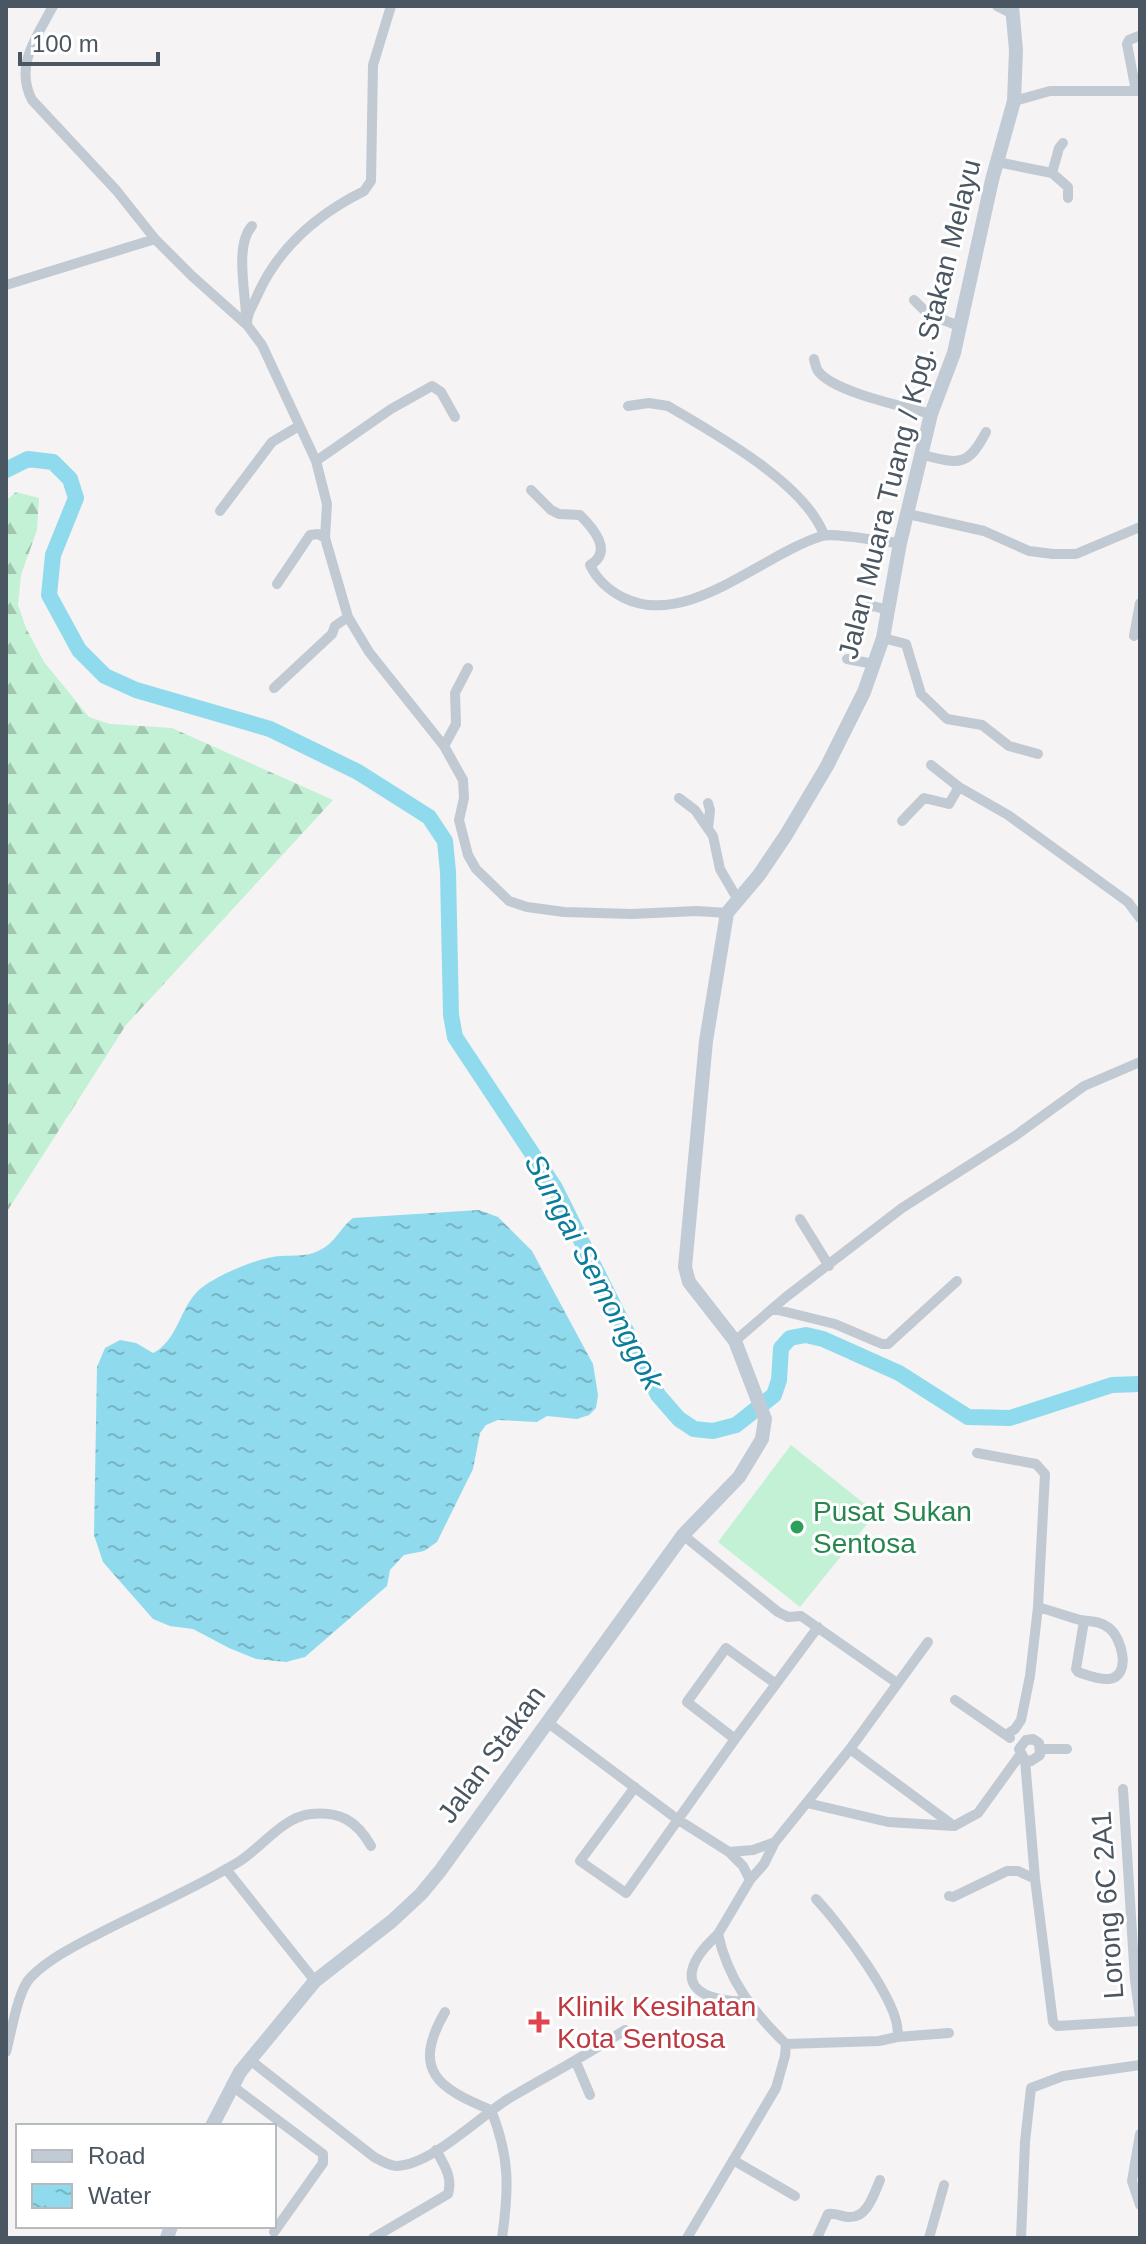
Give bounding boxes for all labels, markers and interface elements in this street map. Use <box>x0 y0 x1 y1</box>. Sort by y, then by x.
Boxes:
scale bar <box>20 16 158 66</box>
text: 100 m <box>32 30 99 57</box>
street label: Jalan Muara Tuang / Kpg. Stakan Melayu <box>832 156 987 662</box>
water label: Sungai Semonggok <box>518 1148 671 1397</box>
place label: Pusat Sukan Sentosa <box>813 1496 972 1559</box>
marker: Pusat Sukan Sentosa <box>788 1518 806 1536</box>
street label: Jalan Stakan <box>431 1680 552 1829</box>
street label: Lorong 6C 2A1 <box>1085 1810 1130 2000</box>
place label: Klinik Kesihatan Kota Sentosa <box>557 1991 756 2054</box>
marker: Klinik Kesihatan Kota Sentosa <box>528 2011 550 2033</box>
legend <box>16 2124 276 2228</box>
text: Road <box>88 2142 145 2169</box>
text: Water <box>88 2182 151 2209</box>

